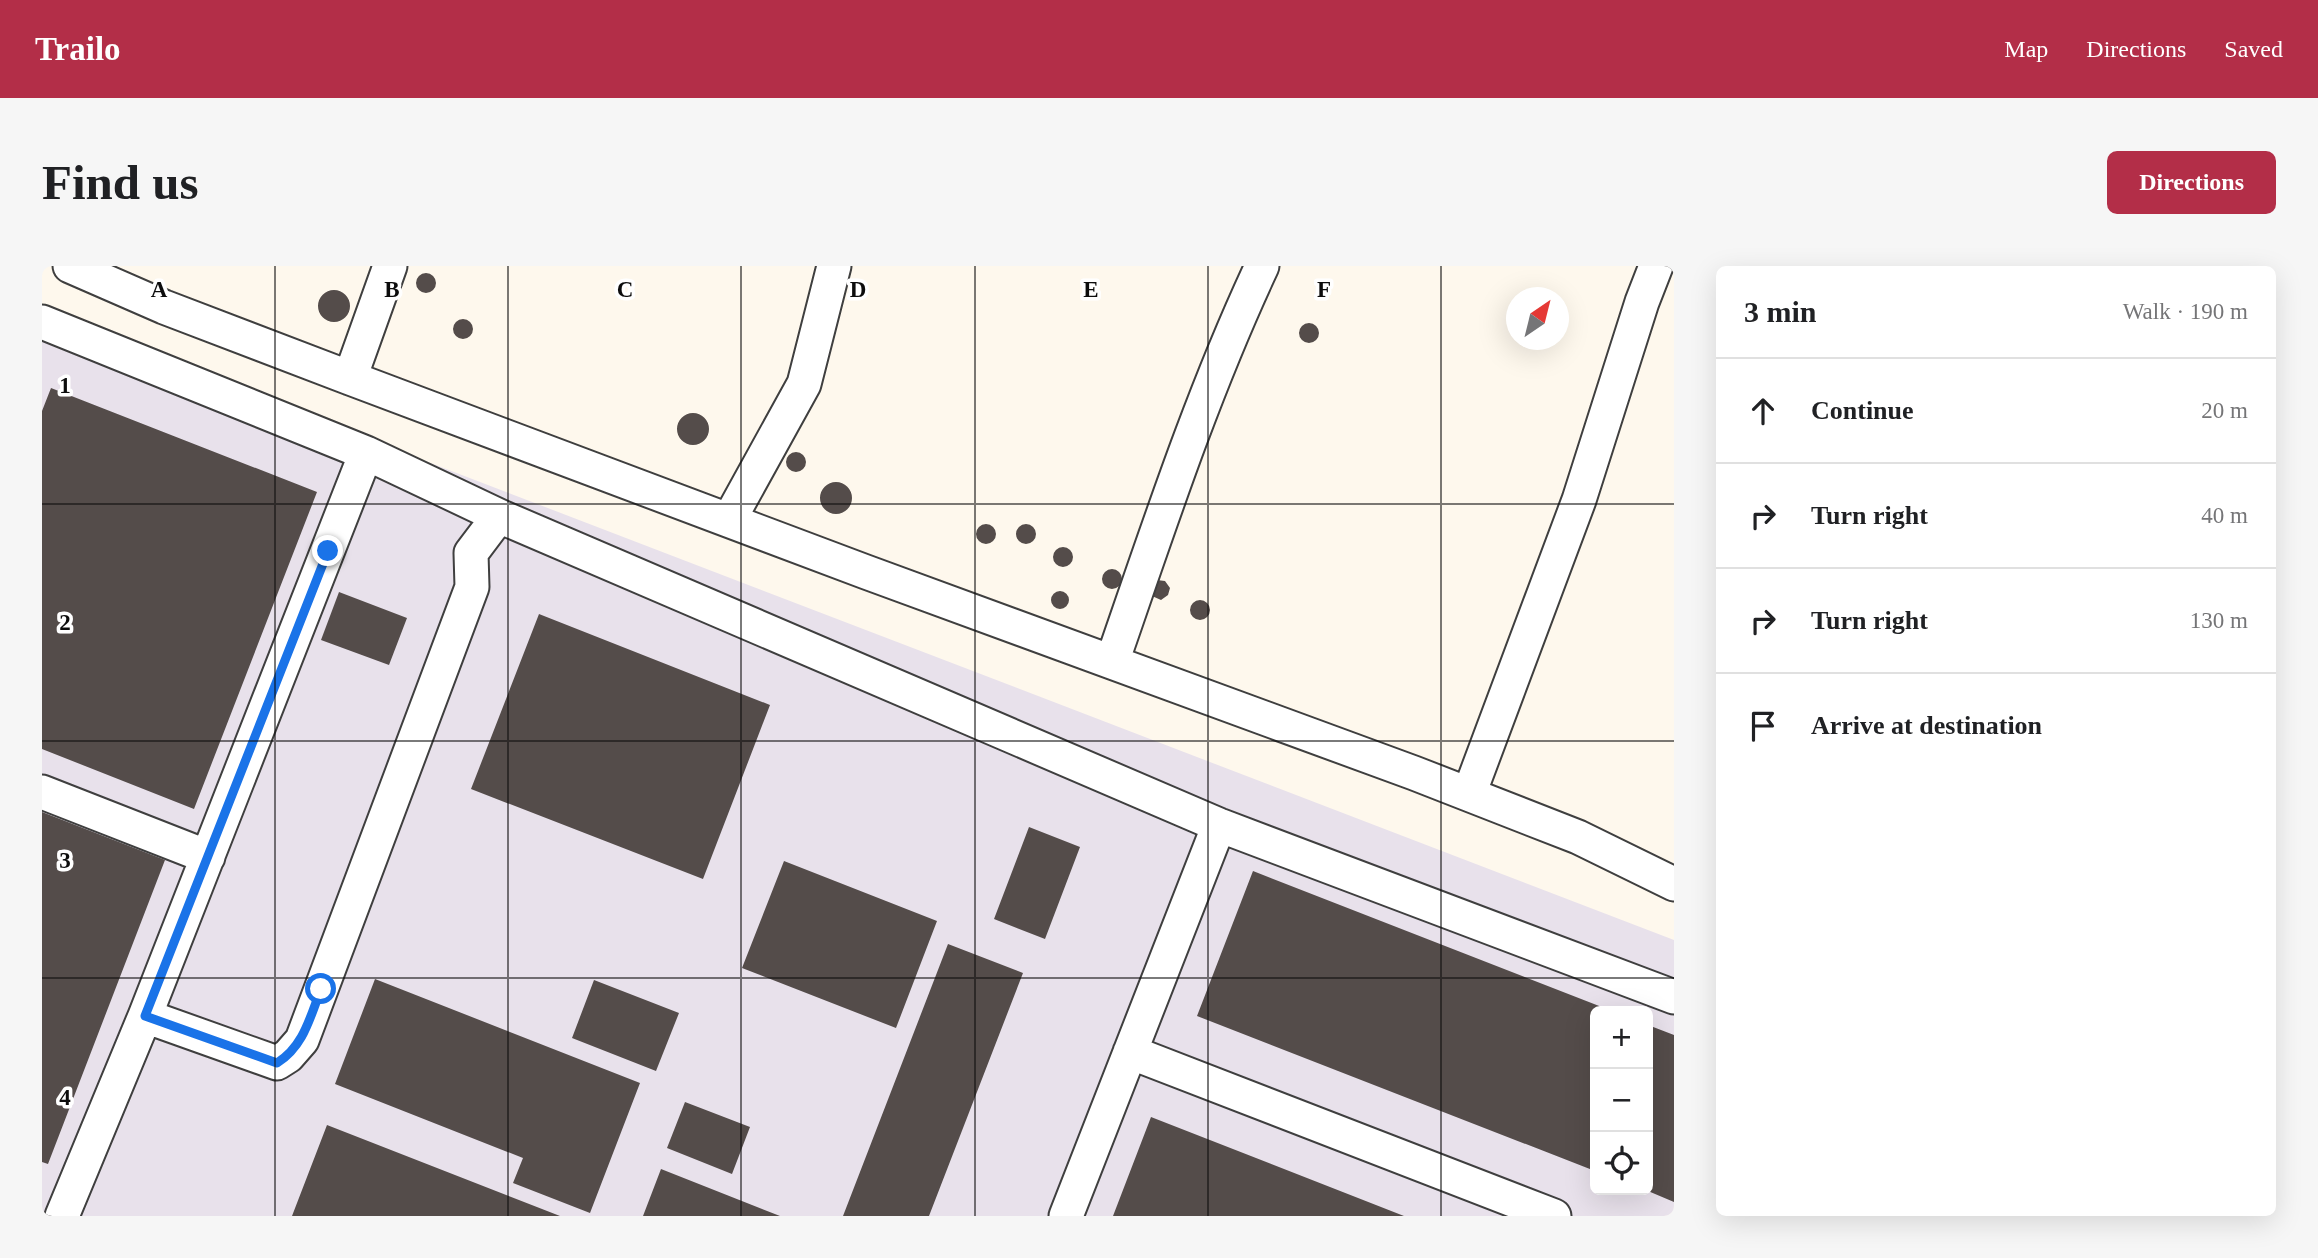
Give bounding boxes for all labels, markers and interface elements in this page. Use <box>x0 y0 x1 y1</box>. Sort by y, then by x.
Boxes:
text: Trailo <box>35 31 121 67</box>
text: Map <box>2004 36 2048 62</box>
text: Directions <box>2086 36 2186 62</box>
text: Saved <box>2224 36 2283 62</box>
button: Directions <box>2107 151 2276 214</box>
text: Find us <box>42 155 199 210</box>
text: A <box>151 277 168 302</box>
text: B <box>384 277 400 302</box>
text: C <box>617 277 633 302</box>
text: D <box>850 277 866 302</box>
text: E <box>1083 277 1099 302</box>
text: F <box>1317 277 1331 302</box>
north arrow <box>1506 287 1569 350</box>
text: 3 min <box>1744 295 1817 328</box>
text: Walk · 190 m <box>2123 299 2248 324</box>
text: 1 <box>59 373 71 398</box>
icon: ahead <box>1744 392 1782 430</box>
text: Continue <box>1811 396 1914 425</box>
text: 20 m <box>2201 398 2248 423</box>
icon: right <box>1744 497 1782 535</box>
text: Turn right <box>1811 501 1928 530</box>
text: 40 m <box>2201 503 2248 528</box>
route end <box>312 535 343 566</box>
icon: right <box>1744 602 1782 640</box>
text: Turn right <box>1811 606 1928 635</box>
text: 130 m <box>2190 608 2248 633</box>
text: 2 <box>59 610 71 635</box>
icon: arrive <box>1744 707 1782 745</box>
text: Arrive at destination <box>1811 711 2042 740</box>
text: 3 <box>59 848 71 873</box>
route start <box>305 973 336 1004</box>
map controls <box>1590 1006 1653 1195</box>
button: + <box>1590 1006 1653 1069</box>
button: − <box>1590 1069 1653 1132</box>
text: 4 <box>59 1085 71 1110</box>
button: locate <box>1590 1132 1653 1195</box>

